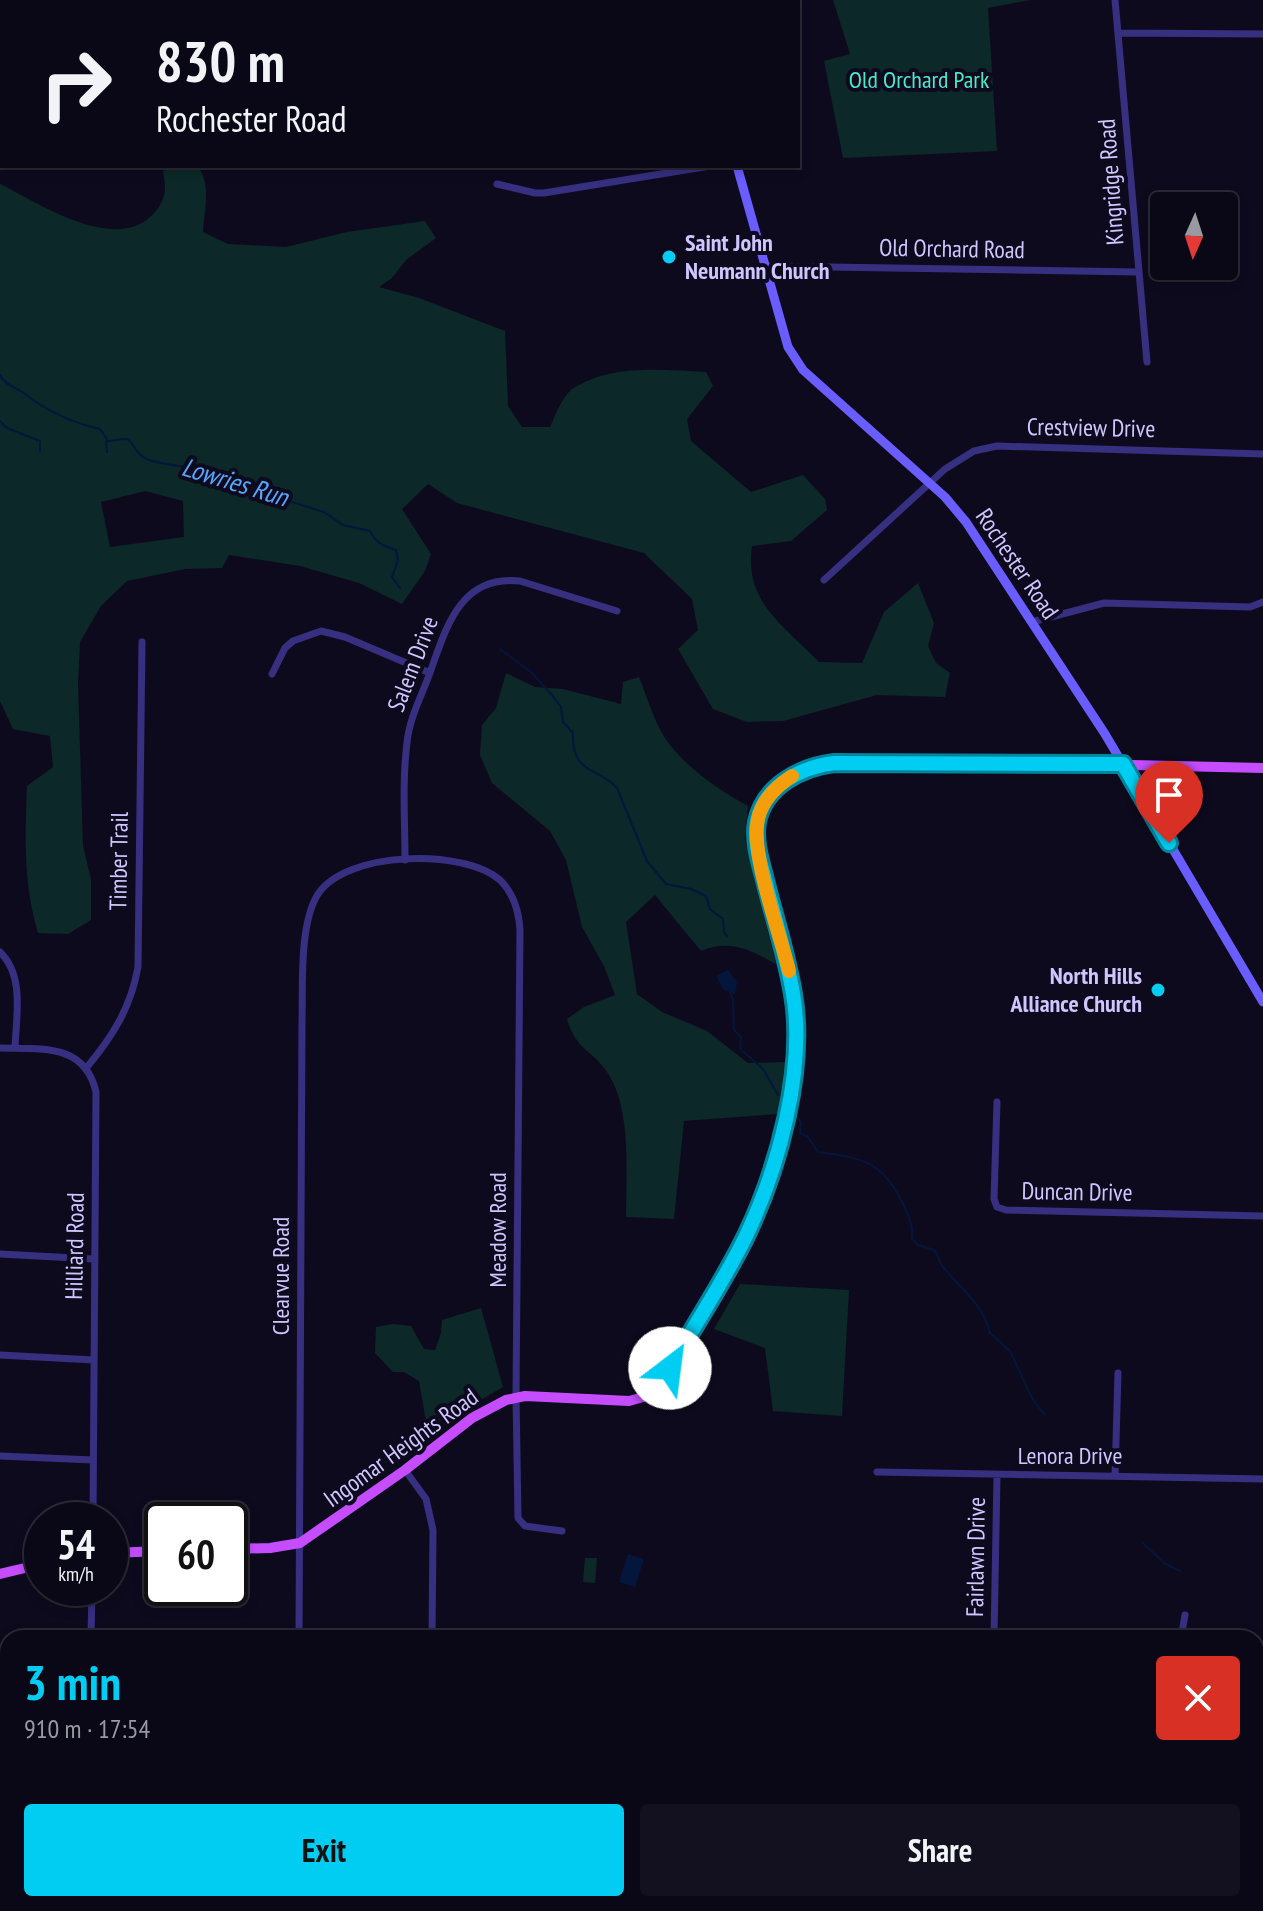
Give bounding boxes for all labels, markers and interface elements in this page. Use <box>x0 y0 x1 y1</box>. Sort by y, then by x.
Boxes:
text: 830 m <box>156 25 285 97</box>
icon: right <box>24 32 128 136</box>
park label: Old Orchard Park <box>849 64 990 95</box>
text: Rochester Road <box>156 95 347 142</box>
street label: Kingridge Road <box>1091 118 1130 246</box>
north arrow <box>1150 192 1238 280</box>
map controls <box>1150 192 1238 280</box>
place label: Saint John Neumann Church <box>685 227 830 286</box>
street label: Old Orchard Road <box>879 232 1025 265</box>
marker: Saint John Neumann Church <box>660 248 678 266</box>
street label: Crestview Drive <box>1027 411 1155 444</box>
water label: Lowries Run <box>178 450 294 514</box>
street label: Rochester Road <box>969 502 1066 625</box>
street label: Salem Drive <box>380 612 445 716</box>
pin <box>1135 761 1203 843</box>
icon: arrive <box>1147 773 1191 817</box>
street label: Timber Trail <box>102 811 135 911</box>
place label: North Hills Alliance Church <box>1010 960 1142 1019</box>
marker: North Hills Alliance Church <box>1149 981 1167 999</box>
street label: Meadow Road <box>482 1172 513 1288</box>
street label: Duncan Drive <box>1021 1175 1133 1208</box>
street label: Hilliard Road <box>58 1192 91 1300</box>
street label: Clearvue Road <box>265 1217 296 1335</box>
position arrow <box>628 1326 712 1410</box>
street label: Ingomar Heights Road <box>317 1381 484 1514</box>
street label: Lenora Drive <box>1018 1440 1122 1471</box>
street label: Fairlawn Drive <box>959 1497 992 1617</box>
speed limit sign: 60 <box>144 1502 248 1606</box>
text: 54 <box>57 1518 95 1570</box>
text: km/h <box>58 1561 94 1587</box>
text: 3 min <box>24 1651 121 1713</box>
button: close <box>1156 1656 1240 1740</box>
text: 910 m · 17:54 <box>24 1712 150 1745</box>
button: Exit <box>24 1804 624 1896</box>
button: Share <box>640 1804 1240 1896</box>

